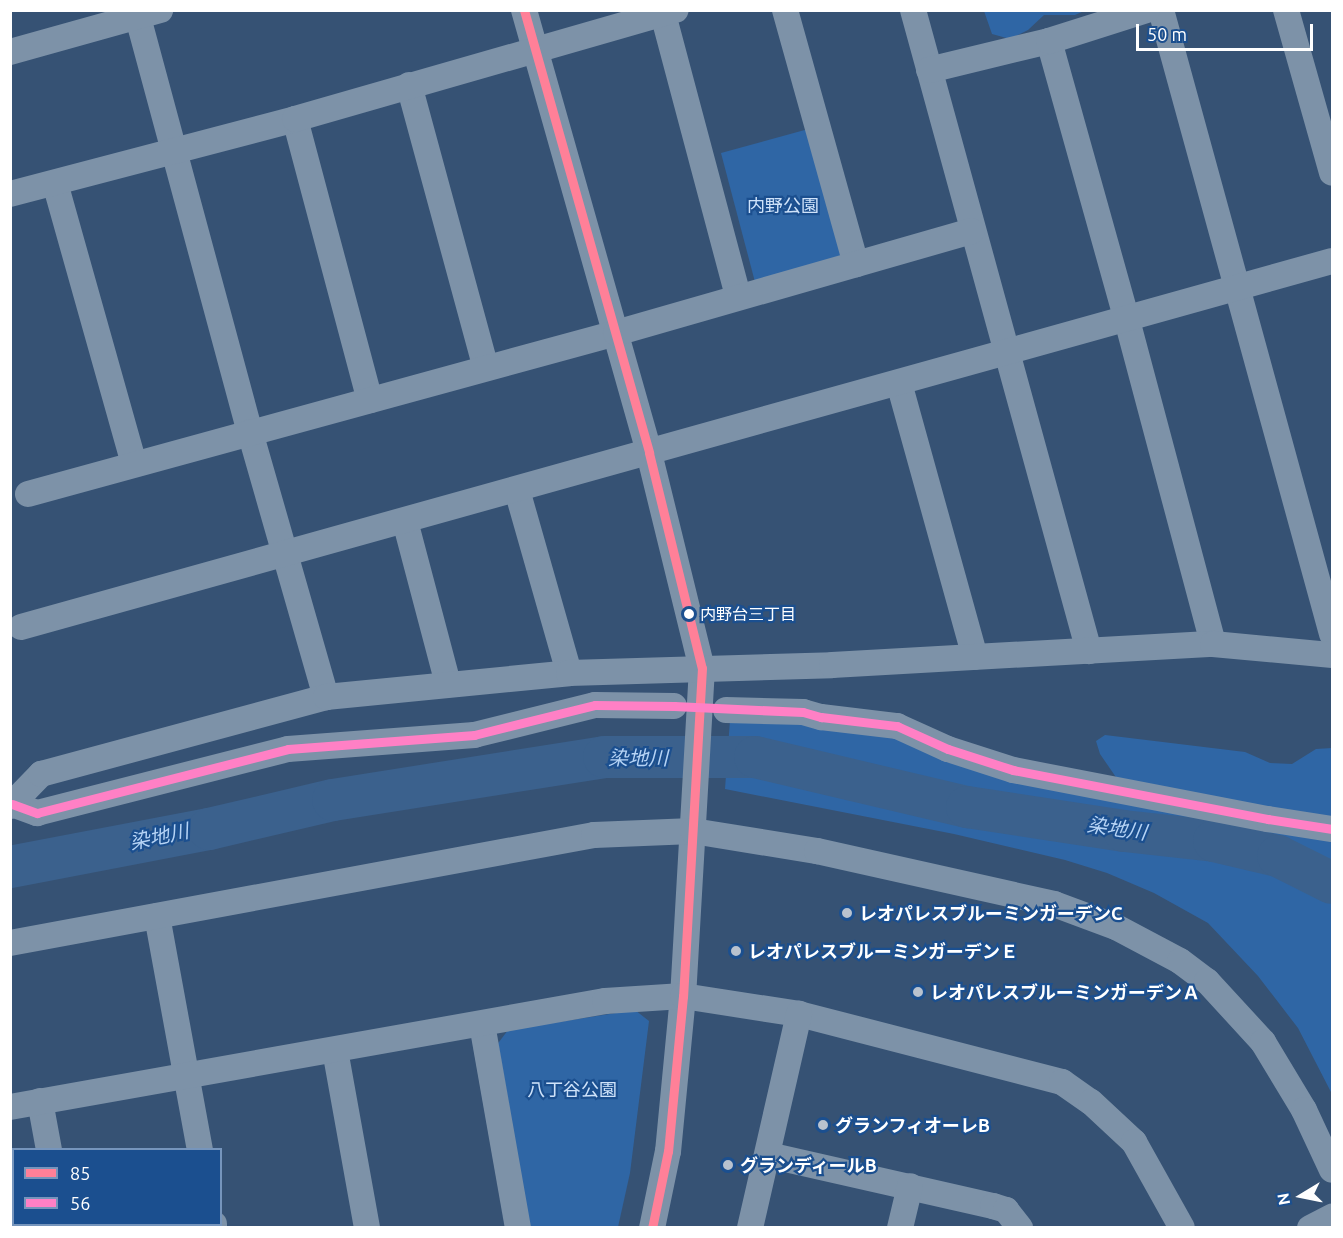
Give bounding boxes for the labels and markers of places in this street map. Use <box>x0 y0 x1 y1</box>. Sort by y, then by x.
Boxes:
place label: 内野台三丁目 <box>700 604 796 624</box>
marker: 内野台三丁目 <box>683 608 695 620</box>
place label: レオパレスブルーミンガーデンC <box>859 902 1123 924</box>
marker: レオパレスブルーミンガーデンC <box>840 906 854 920</box>
place label: レオパレスブルーミンガーデンＥ <box>748 940 1018 962</box>
marker: レオパレスブルーミンガーデンＥ <box>729 944 743 958</box>
place label: レオパレスブルーミンガーデンＡ <box>930 981 1200 1003</box>
marker: レオパレスブルーミンガーデンＡ <box>911 985 925 999</box>
place label: グランフィオーレB <box>835 1114 991 1136</box>
marker: グランフィオーレB <box>816 1118 830 1132</box>
place label: グランディールB <box>740 1154 878 1176</box>
marker: グランディールB <box>721 1158 735 1172</box>

